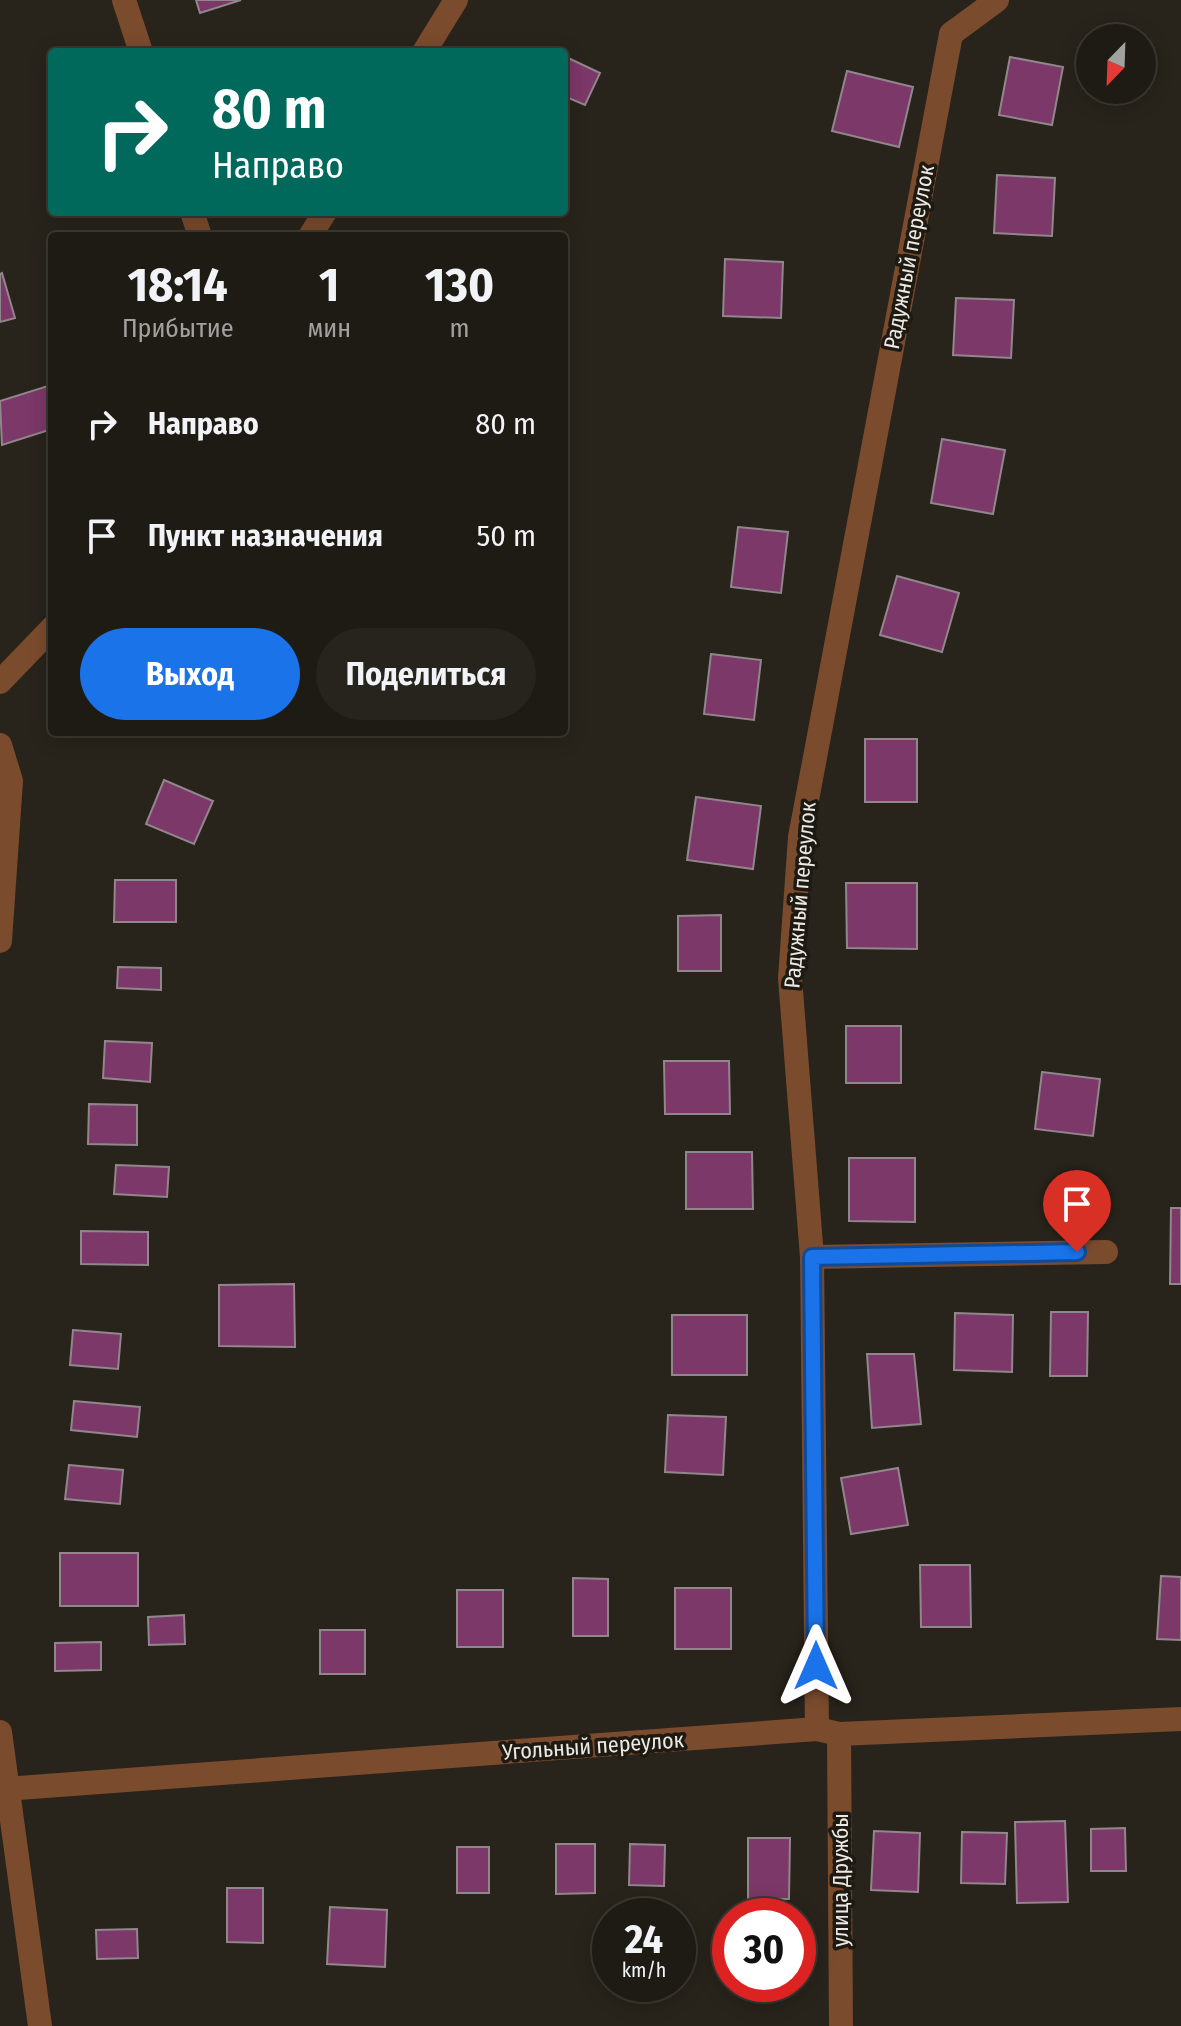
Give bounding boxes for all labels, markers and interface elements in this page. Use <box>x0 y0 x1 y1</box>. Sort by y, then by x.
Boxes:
north arrow <box>1076 24 1156 104</box>
map controls <box>1076 24 1156 104</box>
text: 80 m <box>212 76 327 143</box>
icon: right <box>80 80 184 184</box>
text: Направо <box>212 144 344 188</box>
street label: Радужный переулок <box>878 162 940 351</box>
text: 18:14 <box>128 256 228 314</box>
text: 1 <box>319 256 339 314</box>
text: 130 <box>425 256 494 314</box>
text: Прибытие <box>122 313 234 344</box>
text: мин <box>307 313 351 344</box>
text: m <box>450 313 470 344</box>
icon: right <box>80 402 124 446</box>
text: Направо <box>148 406 259 442</box>
text: 80 m <box>475 406 536 442</box>
icon: arrive <box>80 514 124 558</box>
text: Пункт назначения <box>148 518 383 554</box>
text: 50 m <box>476 518 536 554</box>
button: Выход <box>80 628 300 720</box>
button: Поделиться <box>316 628 536 720</box>
street label: Радужный переулок <box>778 800 822 989</box>
pin <box>1043 1170 1111 1252</box>
icon: arrive <box>1055 1182 1099 1226</box>
position arrow <box>774 1624 858 1708</box>
street label: Угольный переулок <box>500 1726 685 1766</box>
street label: улица Дружбы <box>827 1813 854 1947</box>
speed limit sign: 30 <box>712 1898 816 2002</box>
text: 24 <box>625 1916 663 1964</box>
text: km/h <box>622 1958 666 1982</box>

